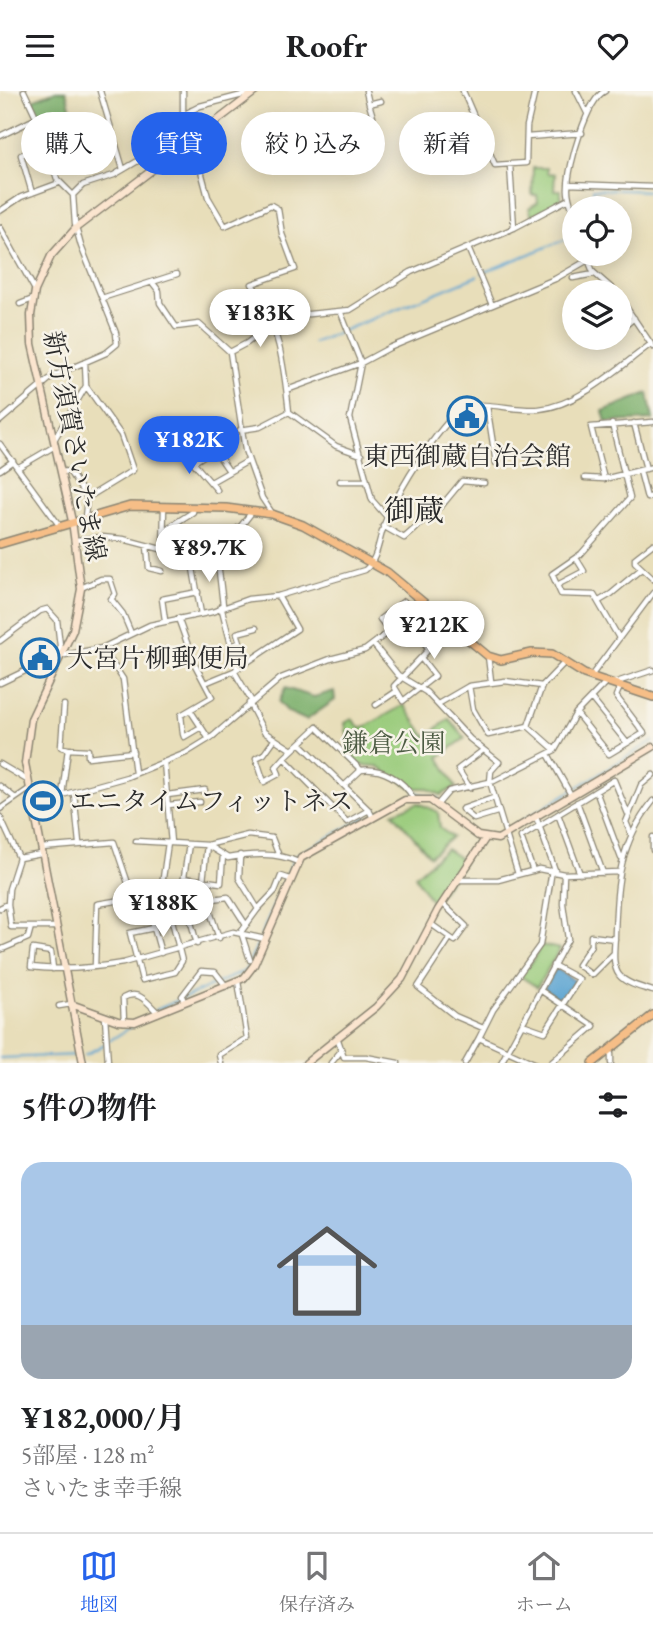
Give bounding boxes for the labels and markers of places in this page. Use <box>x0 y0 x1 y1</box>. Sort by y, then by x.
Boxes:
pin: ¥183K <box>211 289 309 349</box>
public building icon: 東西御蔵自治会館 <box>446 395 488 437</box>
pin: ¥182K <box>140 417 238 476</box>
place label: 東西御蔵自治会館 <box>363 439 571 473</box>
pin: ¥89.7K <box>152 525 266 584</box>
pin: ¥212K <box>385 601 483 661</box>
public building icon: 大宮片柳郵便局 <box>19 637 61 679</box>
place label: 大宮片柳郵便局 <box>67 641 249 675</box>
sports icon: エニタイムフィットネス <box>22 780 64 822</box>
place label: エニタイムフィットネス <box>70 784 353 818</box>
pin: ¥188K <box>114 879 212 939</box>

